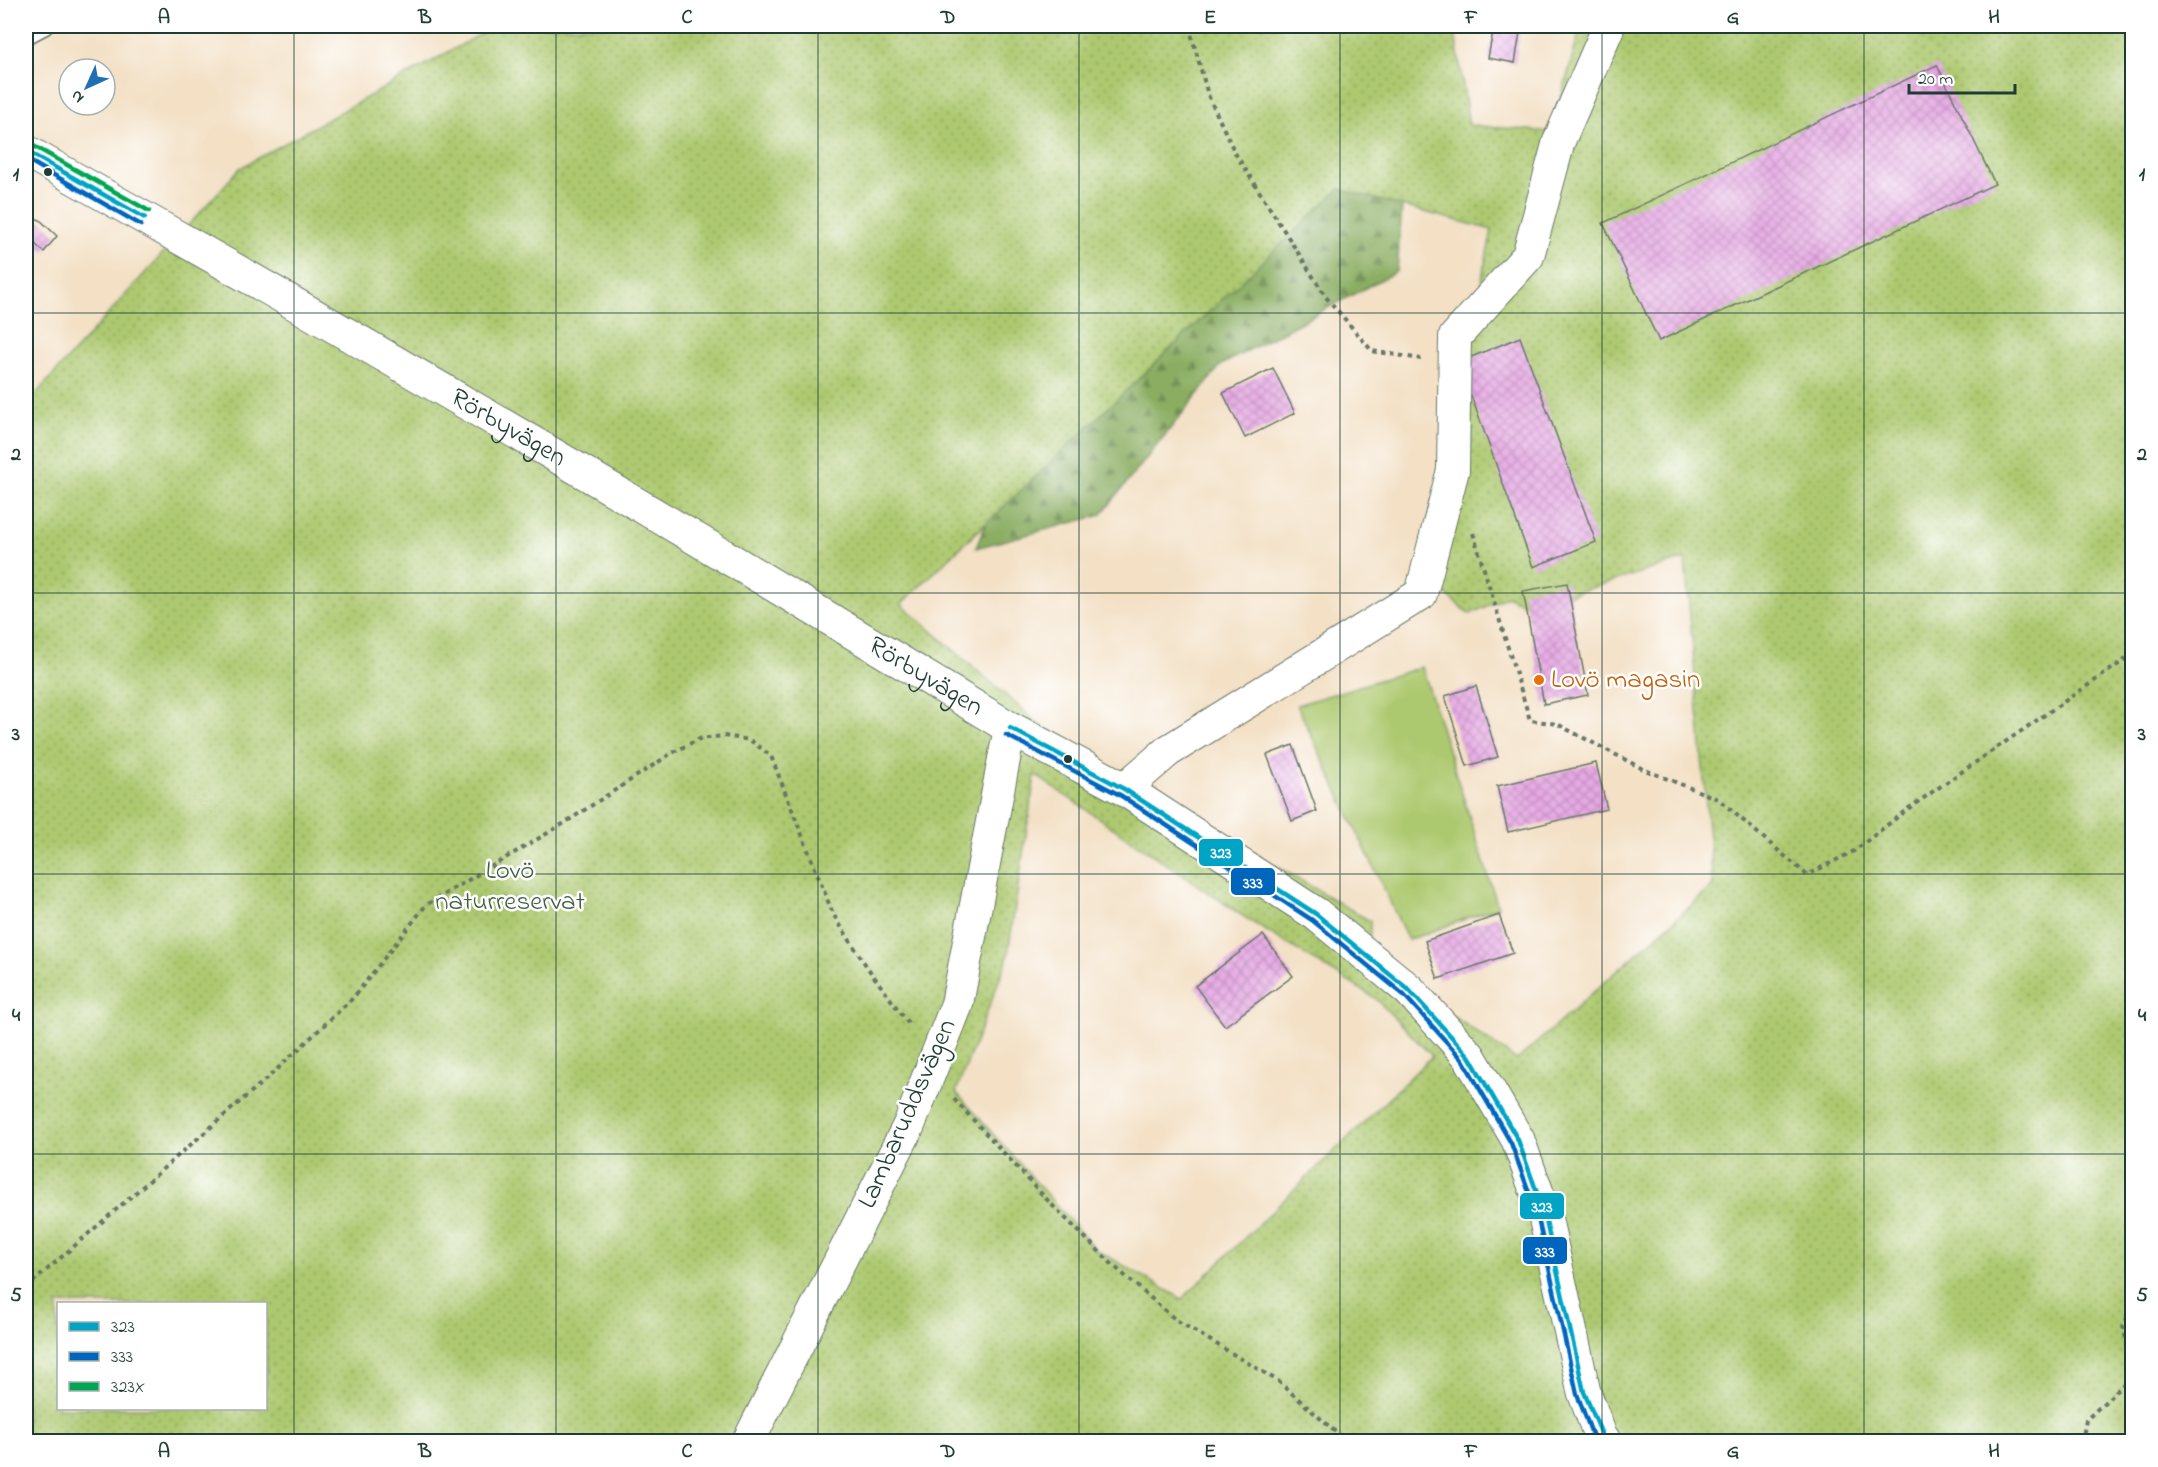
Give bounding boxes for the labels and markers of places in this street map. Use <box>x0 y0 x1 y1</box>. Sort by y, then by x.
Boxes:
unlabelled marker <box>42 166 54 178</box>
place label: Lovö magasin <box>1551 661 1700 700</box>
marker: Lovö magasin <box>1532 673 1546 687</box>
unlabelled marker <box>1062 753 1074 765</box>

